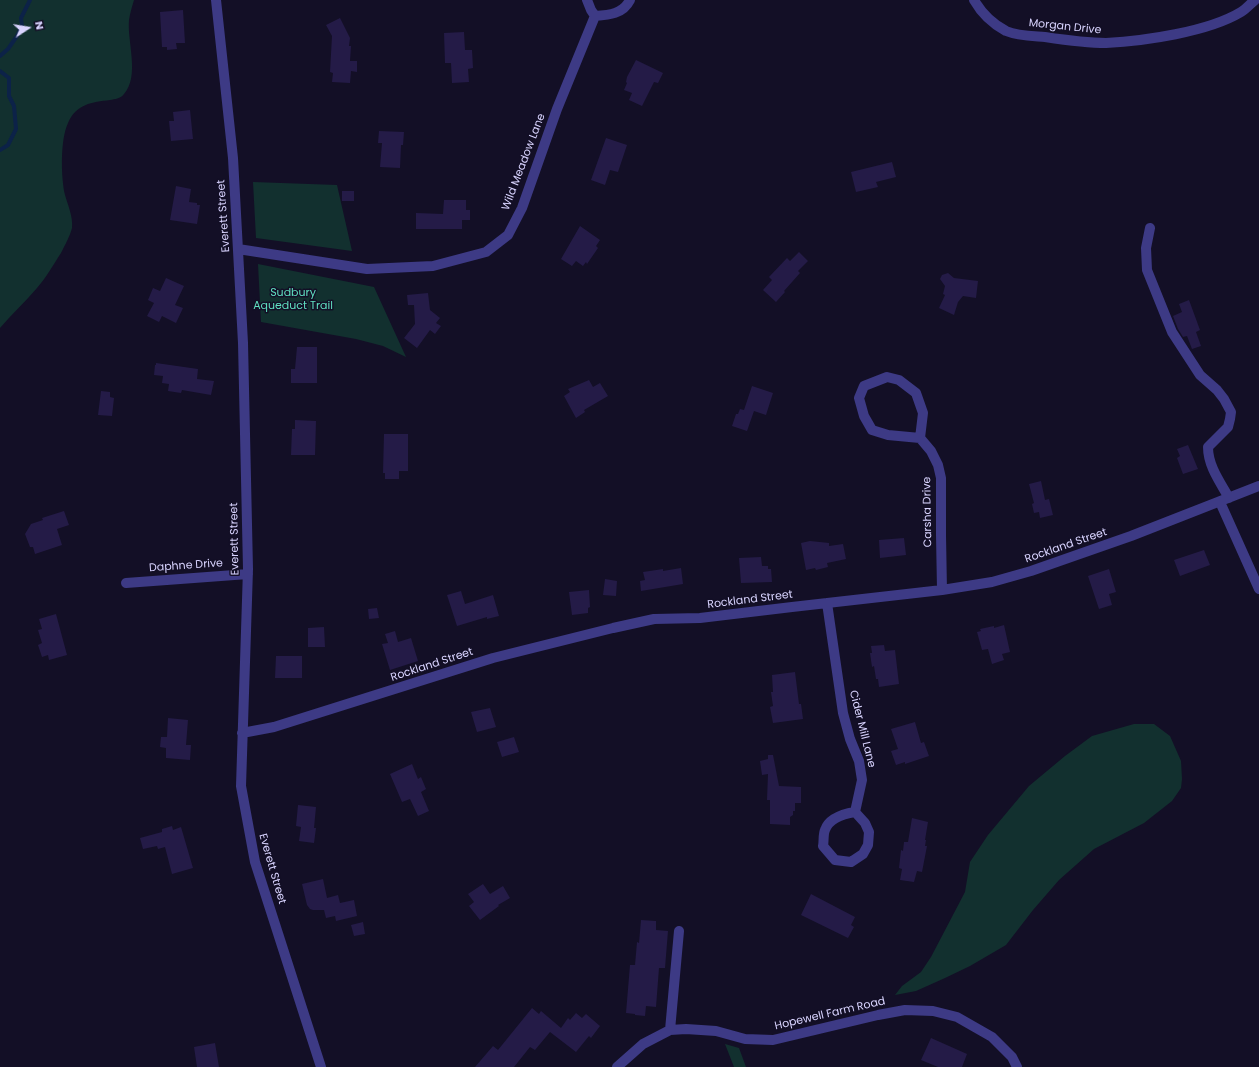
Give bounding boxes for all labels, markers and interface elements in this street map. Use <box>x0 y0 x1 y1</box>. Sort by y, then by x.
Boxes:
north arrow <box>8 8 48 48</box>
street label: Morgan Drive <box>1028 17 1102 37</box>
text: N <box>31 20 48 31</box>
street label: Wild Meadow Lane <box>499 112 549 212</box>
street label: Everett Street <box>215 179 233 253</box>
park label: Sudbury Aqueduct Trail <box>253 286 333 312</box>
street label: Carsha Drive <box>921 477 935 547</box>
street label: Everett Street <box>228 503 242 575</box>
street label: Rockland Street <box>1023 526 1109 566</box>
street label: Daphne Drive <box>149 557 223 575</box>
street label: Rockland Street <box>707 588 793 612</box>
street label: Rockland Street <box>389 645 475 685</box>
street label: Cider Mill Lane <box>846 689 878 769</box>
street label: Everett Street <box>256 832 288 906</box>
street label: Hopewell Farm Road <box>773 995 887 1033</box>

